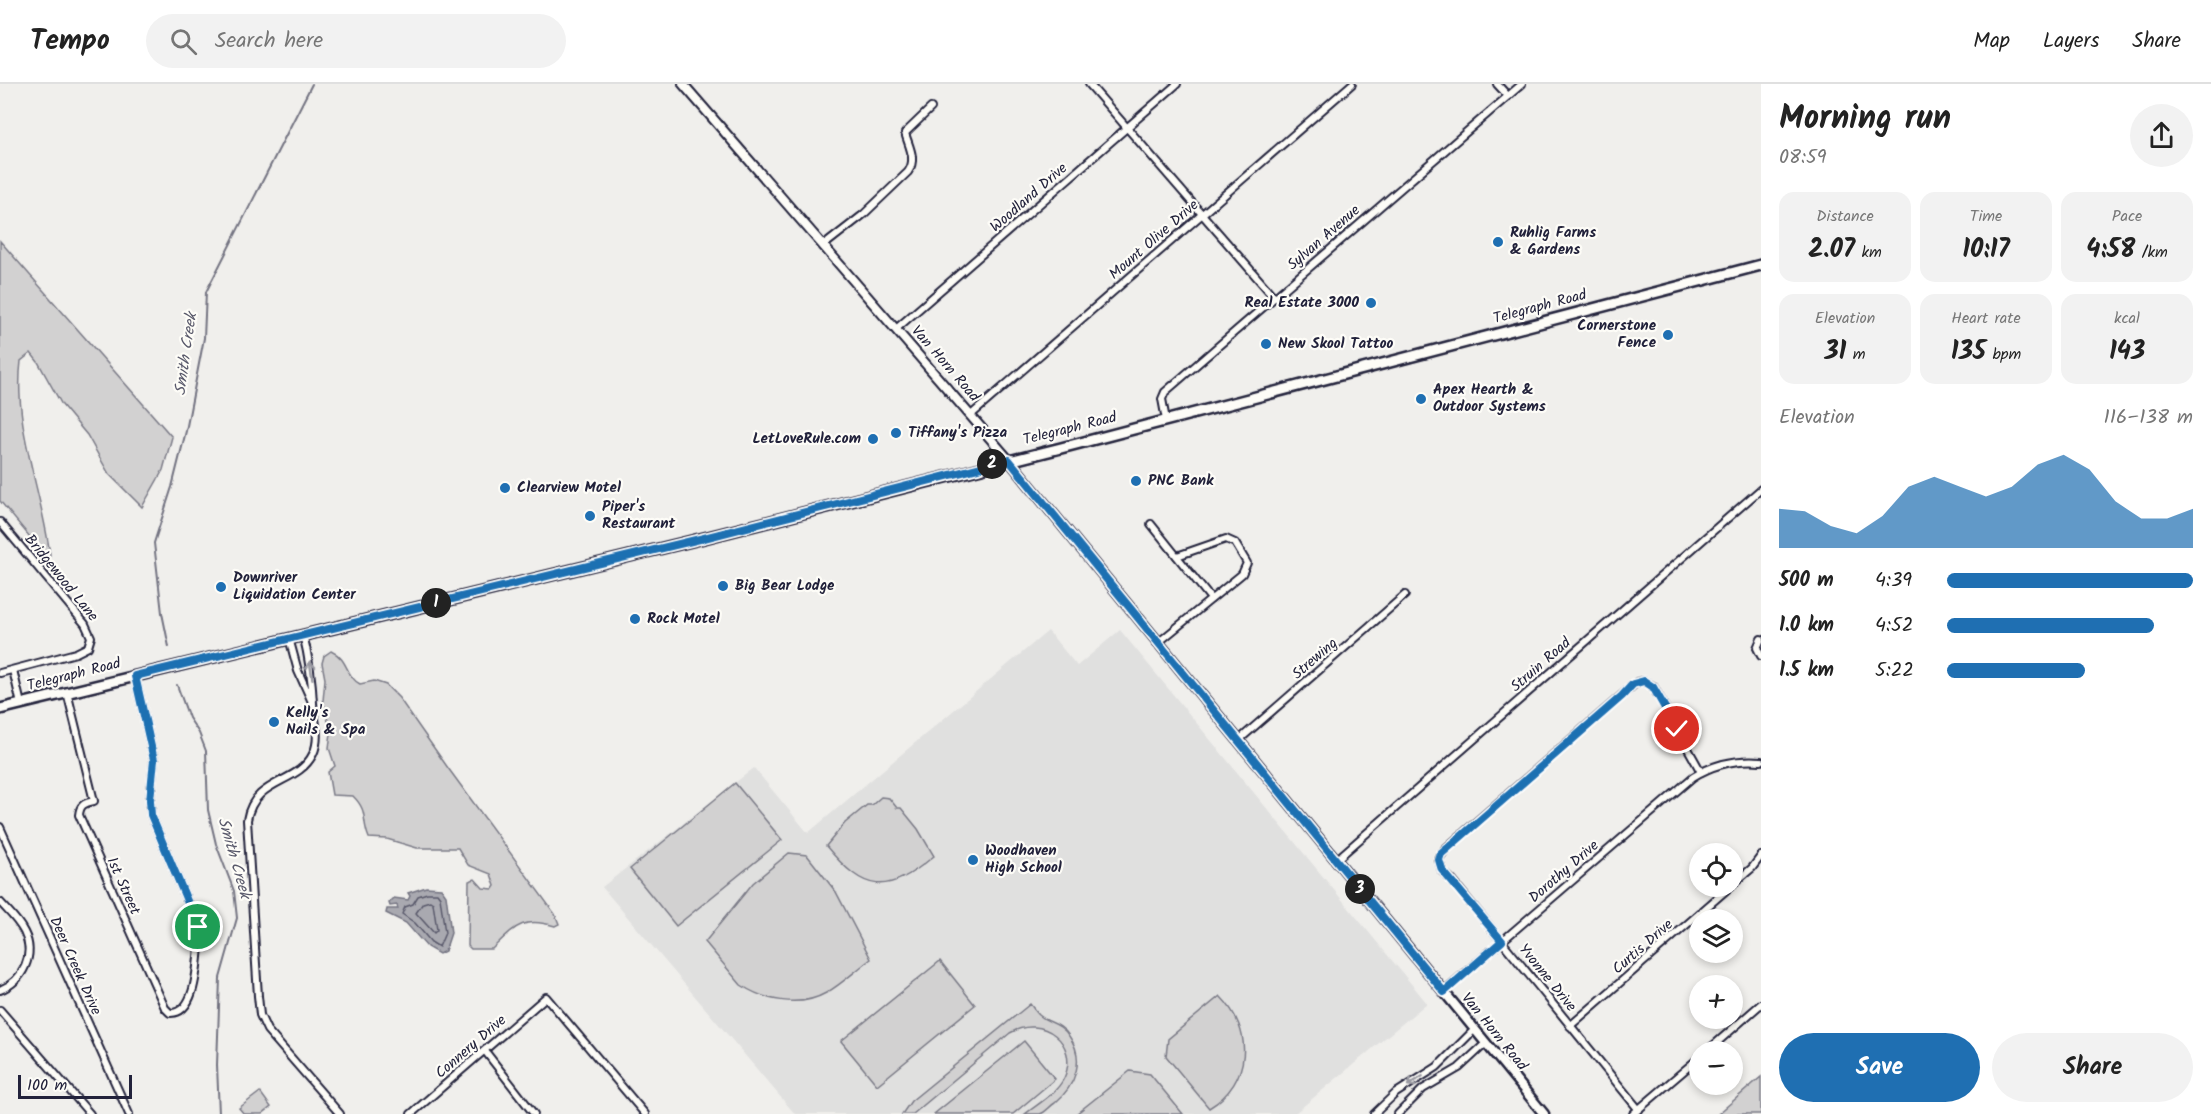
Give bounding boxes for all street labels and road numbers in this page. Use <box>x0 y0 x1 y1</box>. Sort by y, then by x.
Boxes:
street label: Woodland Drive <box>985 157 1073 239</box>
street label: Mount Olive Drive <box>1104 194 1205 286</box>
street label: Sylvan Avenue <box>1282 199 1366 277</box>
street label: Telegraph Road <box>1491 283 1590 331</box>
street label: Van Horn Road <box>905 320 986 408</box>
street label: Telegraph Road <box>1021 406 1120 452</box>
street label: Bridgewood Lane <box>18 529 104 627</box>
street label: Struin Road <box>1505 631 1577 698</box>
street label: Strewing <box>1287 632 1343 686</box>
street label: Telegraph Road <box>25 652 124 698</box>
street label: Dorothy Drive <box>1524 834 1605 909</box>
street label: 1st Street <box>100 853 146 919</box>
street label: Deer Creek Drive <box>42 913 108 1019</box>
street label: Curtis Drive <box>1607 913 1679 980</box>
street label: Yvonne Drive <box>1512 939 1582 1018</box>
street label: Van Horn Road <box>1455 988 1534 1077</box>
street label: Connery Drive <box>430 1009 512 1085</box>

